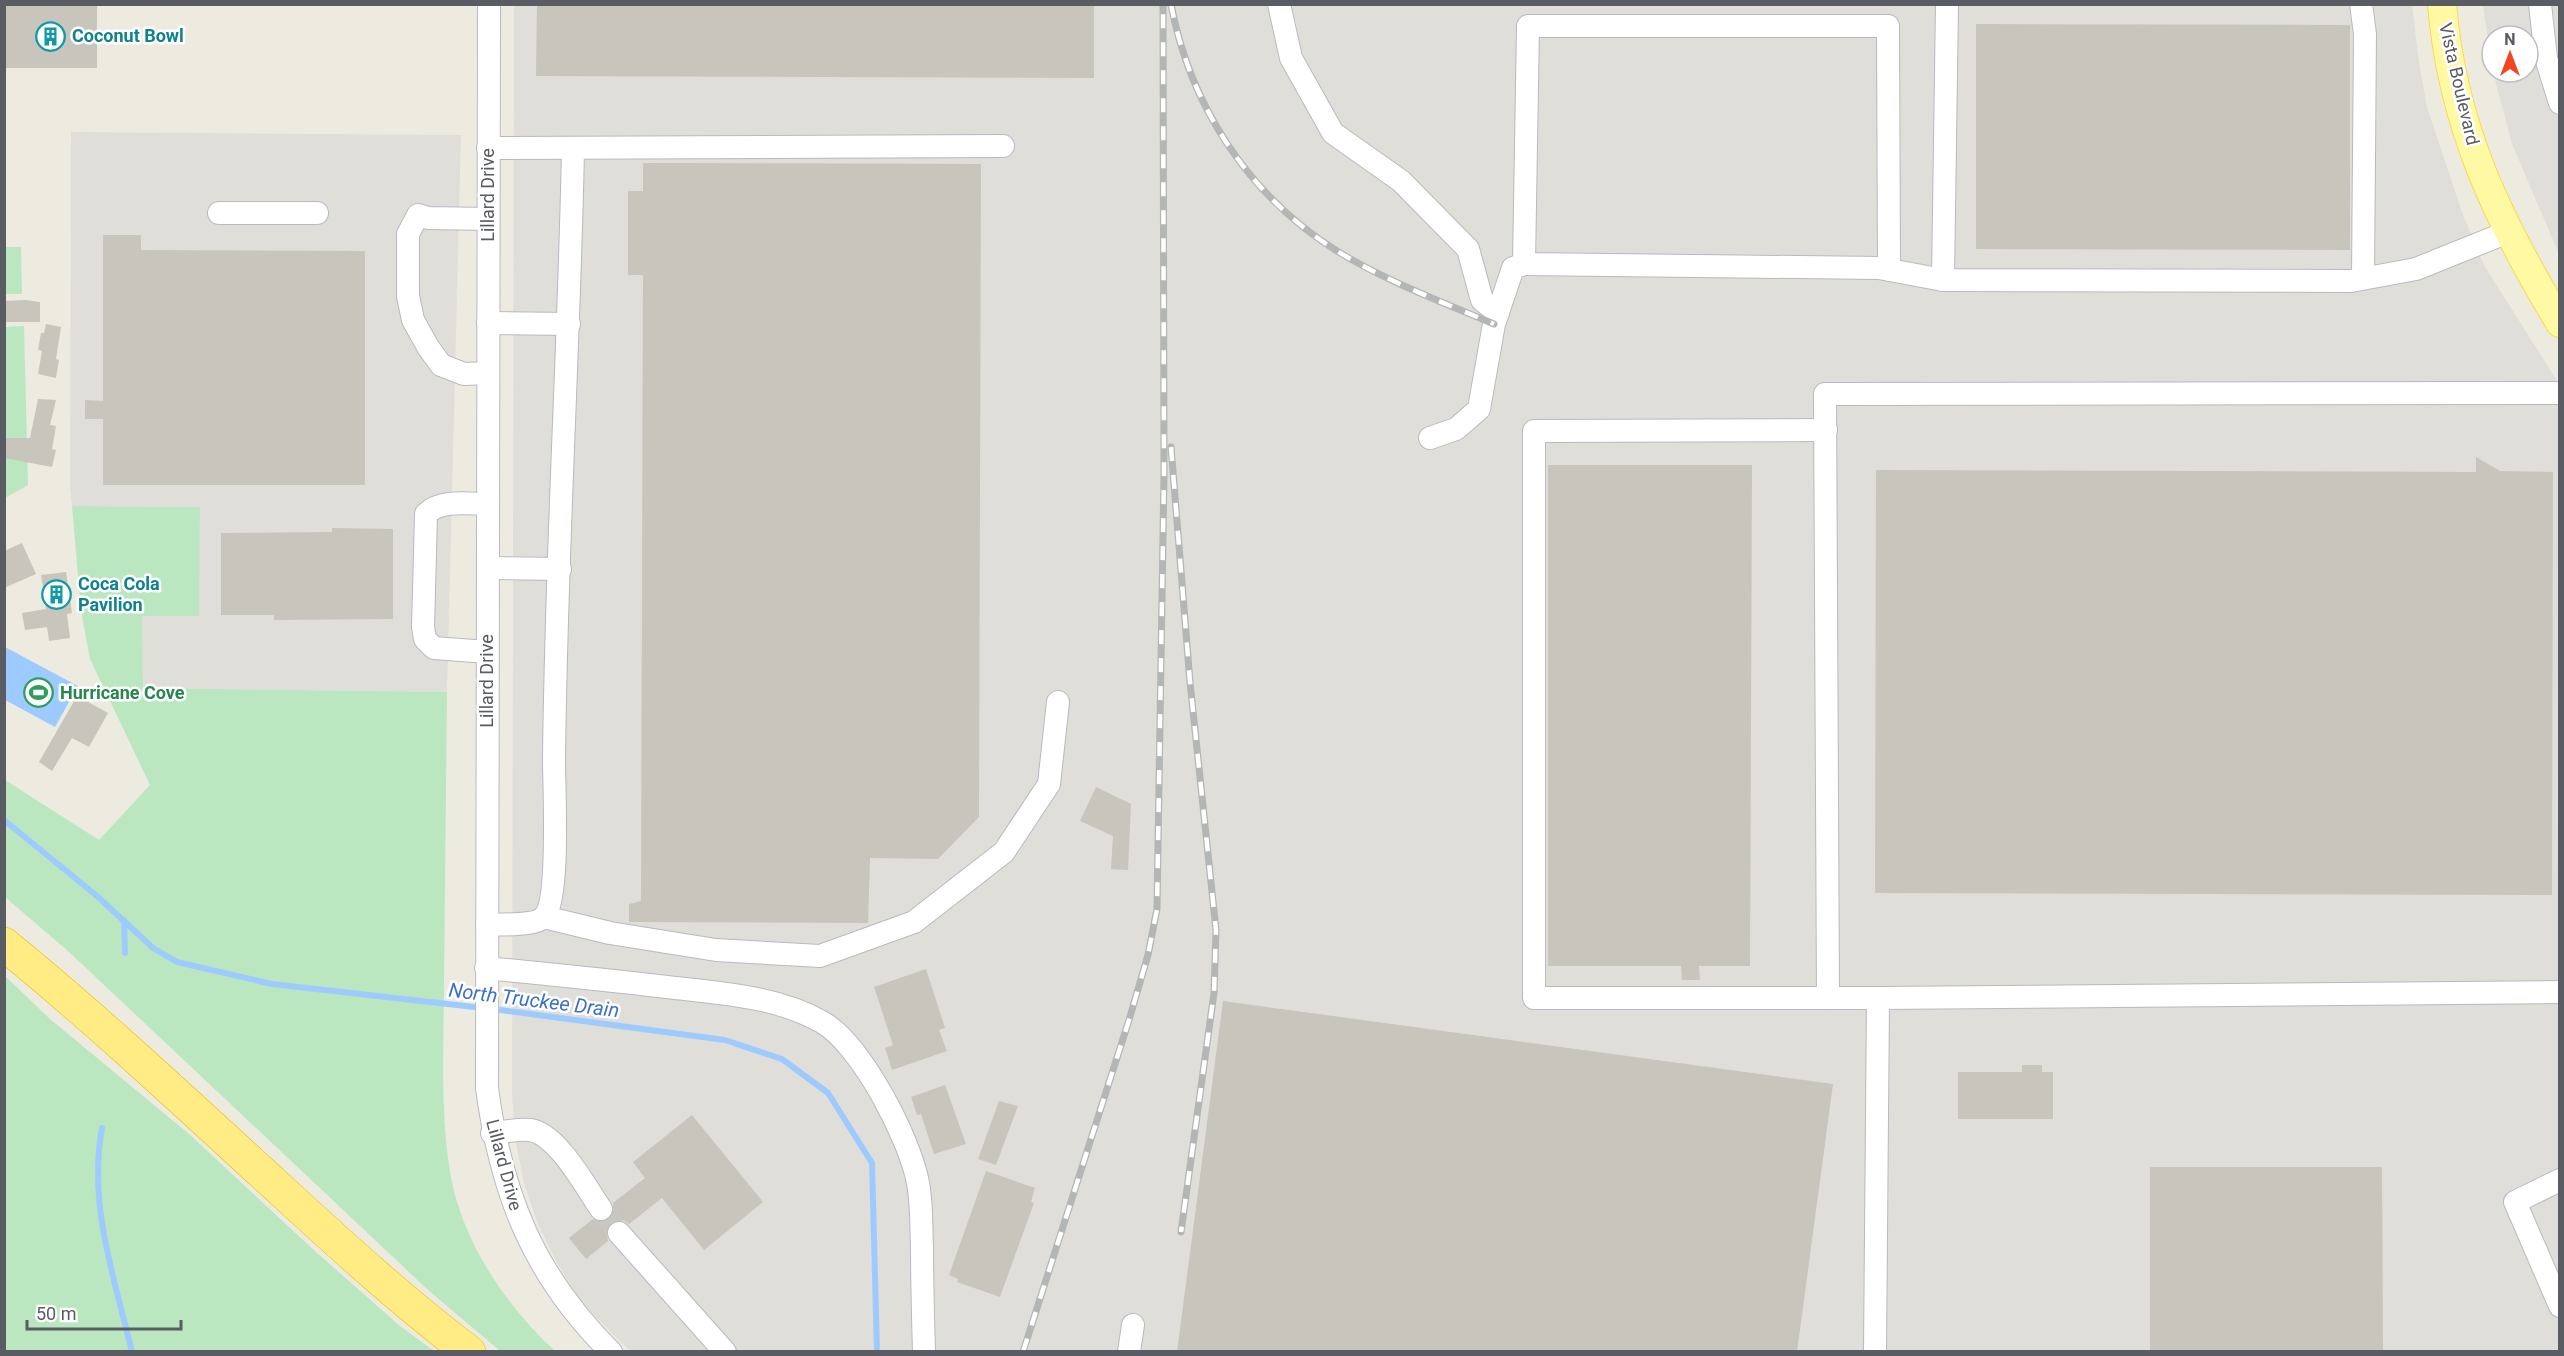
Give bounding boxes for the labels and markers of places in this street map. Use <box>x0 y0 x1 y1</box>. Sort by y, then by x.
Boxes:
building icon: Coconut Bowl <box>35 20 67 52</box>
place label: Coconut Bowl <box>72 25 184 46</box>
place label: Coca Cola Pavilion <box>78 573 160 615</box>
building icon: Coca Cola Pavilion <box>41 578 73 610</box>
sports icon: Hurricane Cove <box>23 677 55 709</box>
place label: Hurricane Cove <box>60 682 185 703</box>

